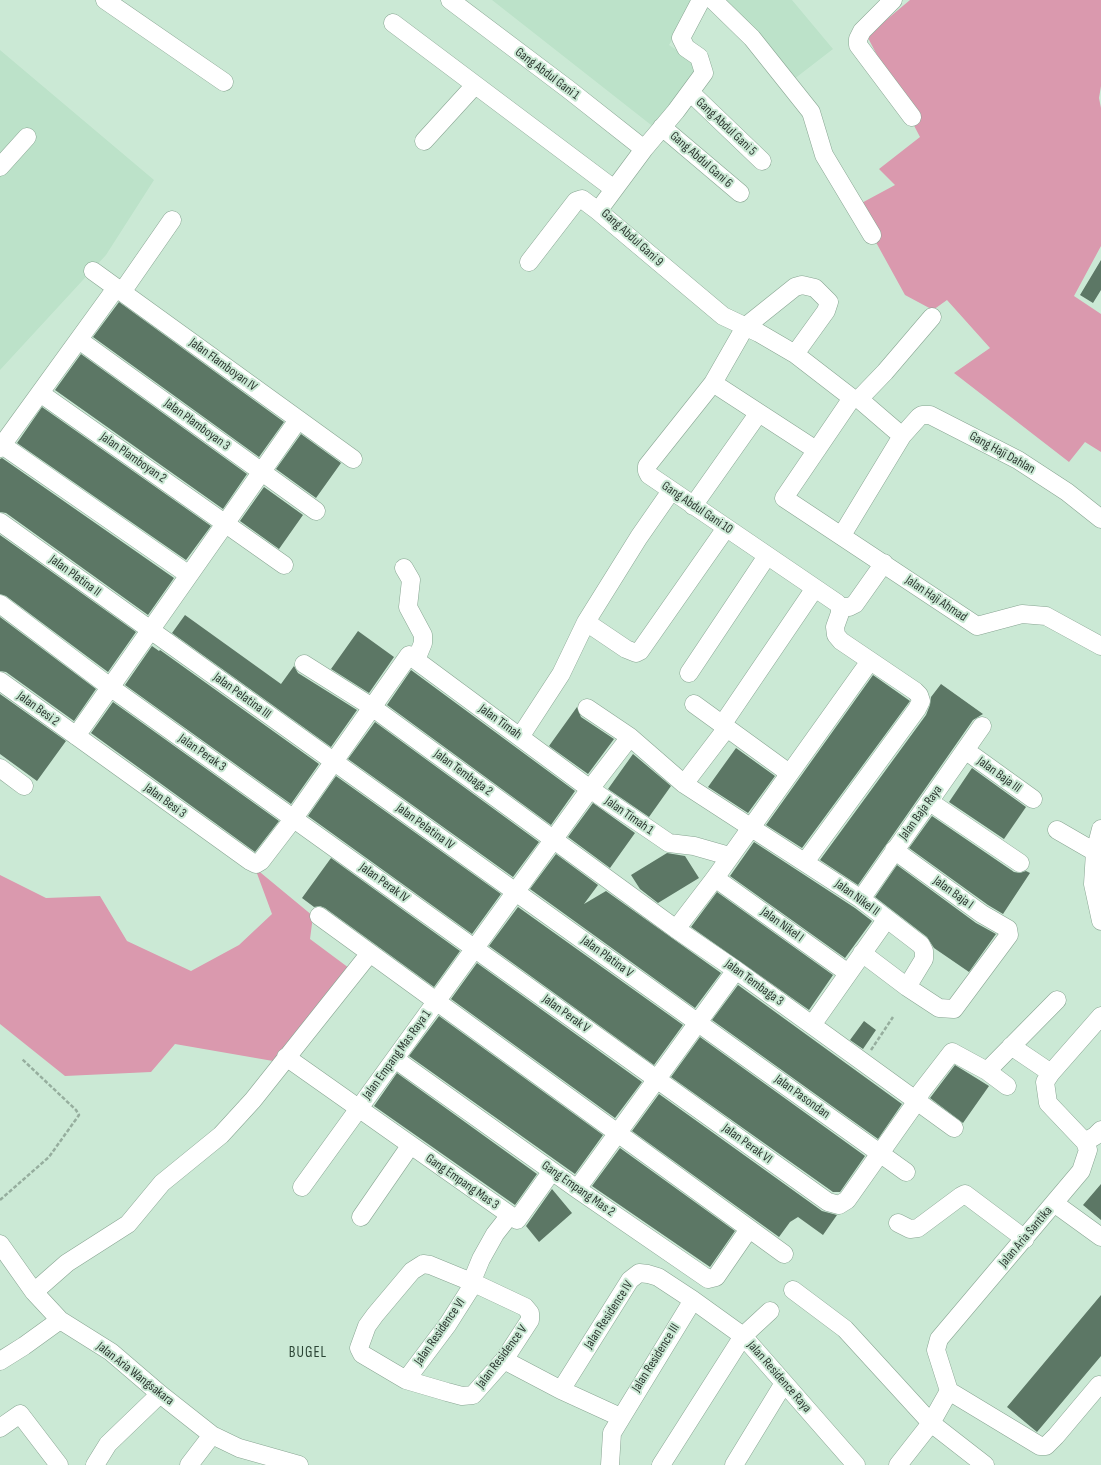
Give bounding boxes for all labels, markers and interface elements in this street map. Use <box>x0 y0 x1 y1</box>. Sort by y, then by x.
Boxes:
street label: Gang Abdul Gani 1 <box>512 45 582 103</box>
street label: Gang Abdul Gani 5 <box>692 95 760 159</box>
street label: Gang Abdul Gani 6 <box>666 129 736 191</box>
street label: Gang Abdul Gani 9 <box>598 206 666 270</box>
street label: Jalan Flamboyan IV <box>186 335 260 395</box>
street label: Jalan Plamboyan 3 <box>161 396 233 454</box>
street label: Jalan Plamboyan 2 <box>97 429 169 487</box>
street label: Gang Haji Dahlan <box>967 429 1037 477</box>
street label: Gang Abdul Gani 10 <box>658 478 736 538</box>
street label: Jalan Platina II <box>46 552 104 600</box>
street label: Jalan Haji Ahmad <box>902 573 970 625</box>
street label: Jalan Pelatina III <box>210 670 274 722</box>
street label: Jalan Besi 2 <box>14 689 62 729</box>
street label: Jalan Timah <box>475 701 525 743</box>
street label: Jalan Perak 3 <box>175 731 229 775</box>
street label: Jalan Tembaga 2 <box>431 747 495 799</box>
street label: Jalan Baja III <box>974 754 1024 796</box>
street label: Jalan Besi 3 <box>141 780 189 822</box>
street label: Jalan Baja Raya <box>896 783 946 843</box>
street label: Jalan Timah 1 <box>602 794 656 838</box>
street label: Jalan Pelatina IV <box>393 801 457 853</box>
street label: Jalan Perak IV <box>356 860 412 906</box>
street label: Jalan Baja I <box>930 873 976 913</box>
street label: Jalan Nikel II <box>832 877 882 919</box>
street label: Jalan Nikel I <box>758 904 806 946</box>
street label: Jalan Platina V <box>578 933 636 981</box>
street label: Jalan Tembaga 3 <box>722 957 786 1009</box>
street label: Jalan Perak V <box>539 992 593 1036</box>
street label: Jalan Empang Mas Raya 1 <box>359 1007 435 1103</box>
street label: Jalan Pasondan <box>771 1072 833 1122</box>
street label: Jalan Perak VI <box>719 1121 775 1167</box>
street label: Gang Empang Mas 3 <box>422 1151 502 1213</box>
street label: Gang Empang Mas 2 <box>538 1158 618 1220</box>
street label: Jalan Aria Santika <box>996 1204 1056 1270</box>
street label: Jalan Residence IV <box>581 1278 637 1352</box>
street label: Jalan Residence VI <box>411 1296 469 1368</box>
street label: Jalan Residence III <box>629 1321 683 1395</box>
street label: Jalan Residence V <box>473 1322 531 1392</box>
street label: Jalan Residence Raya <box>744 1338 814 1416</box>
street label: Jalan Aria Wangsakara <box>93 1339 177 1409</box>
district label: BUGEL <box>289 1344 327 1362</box>

